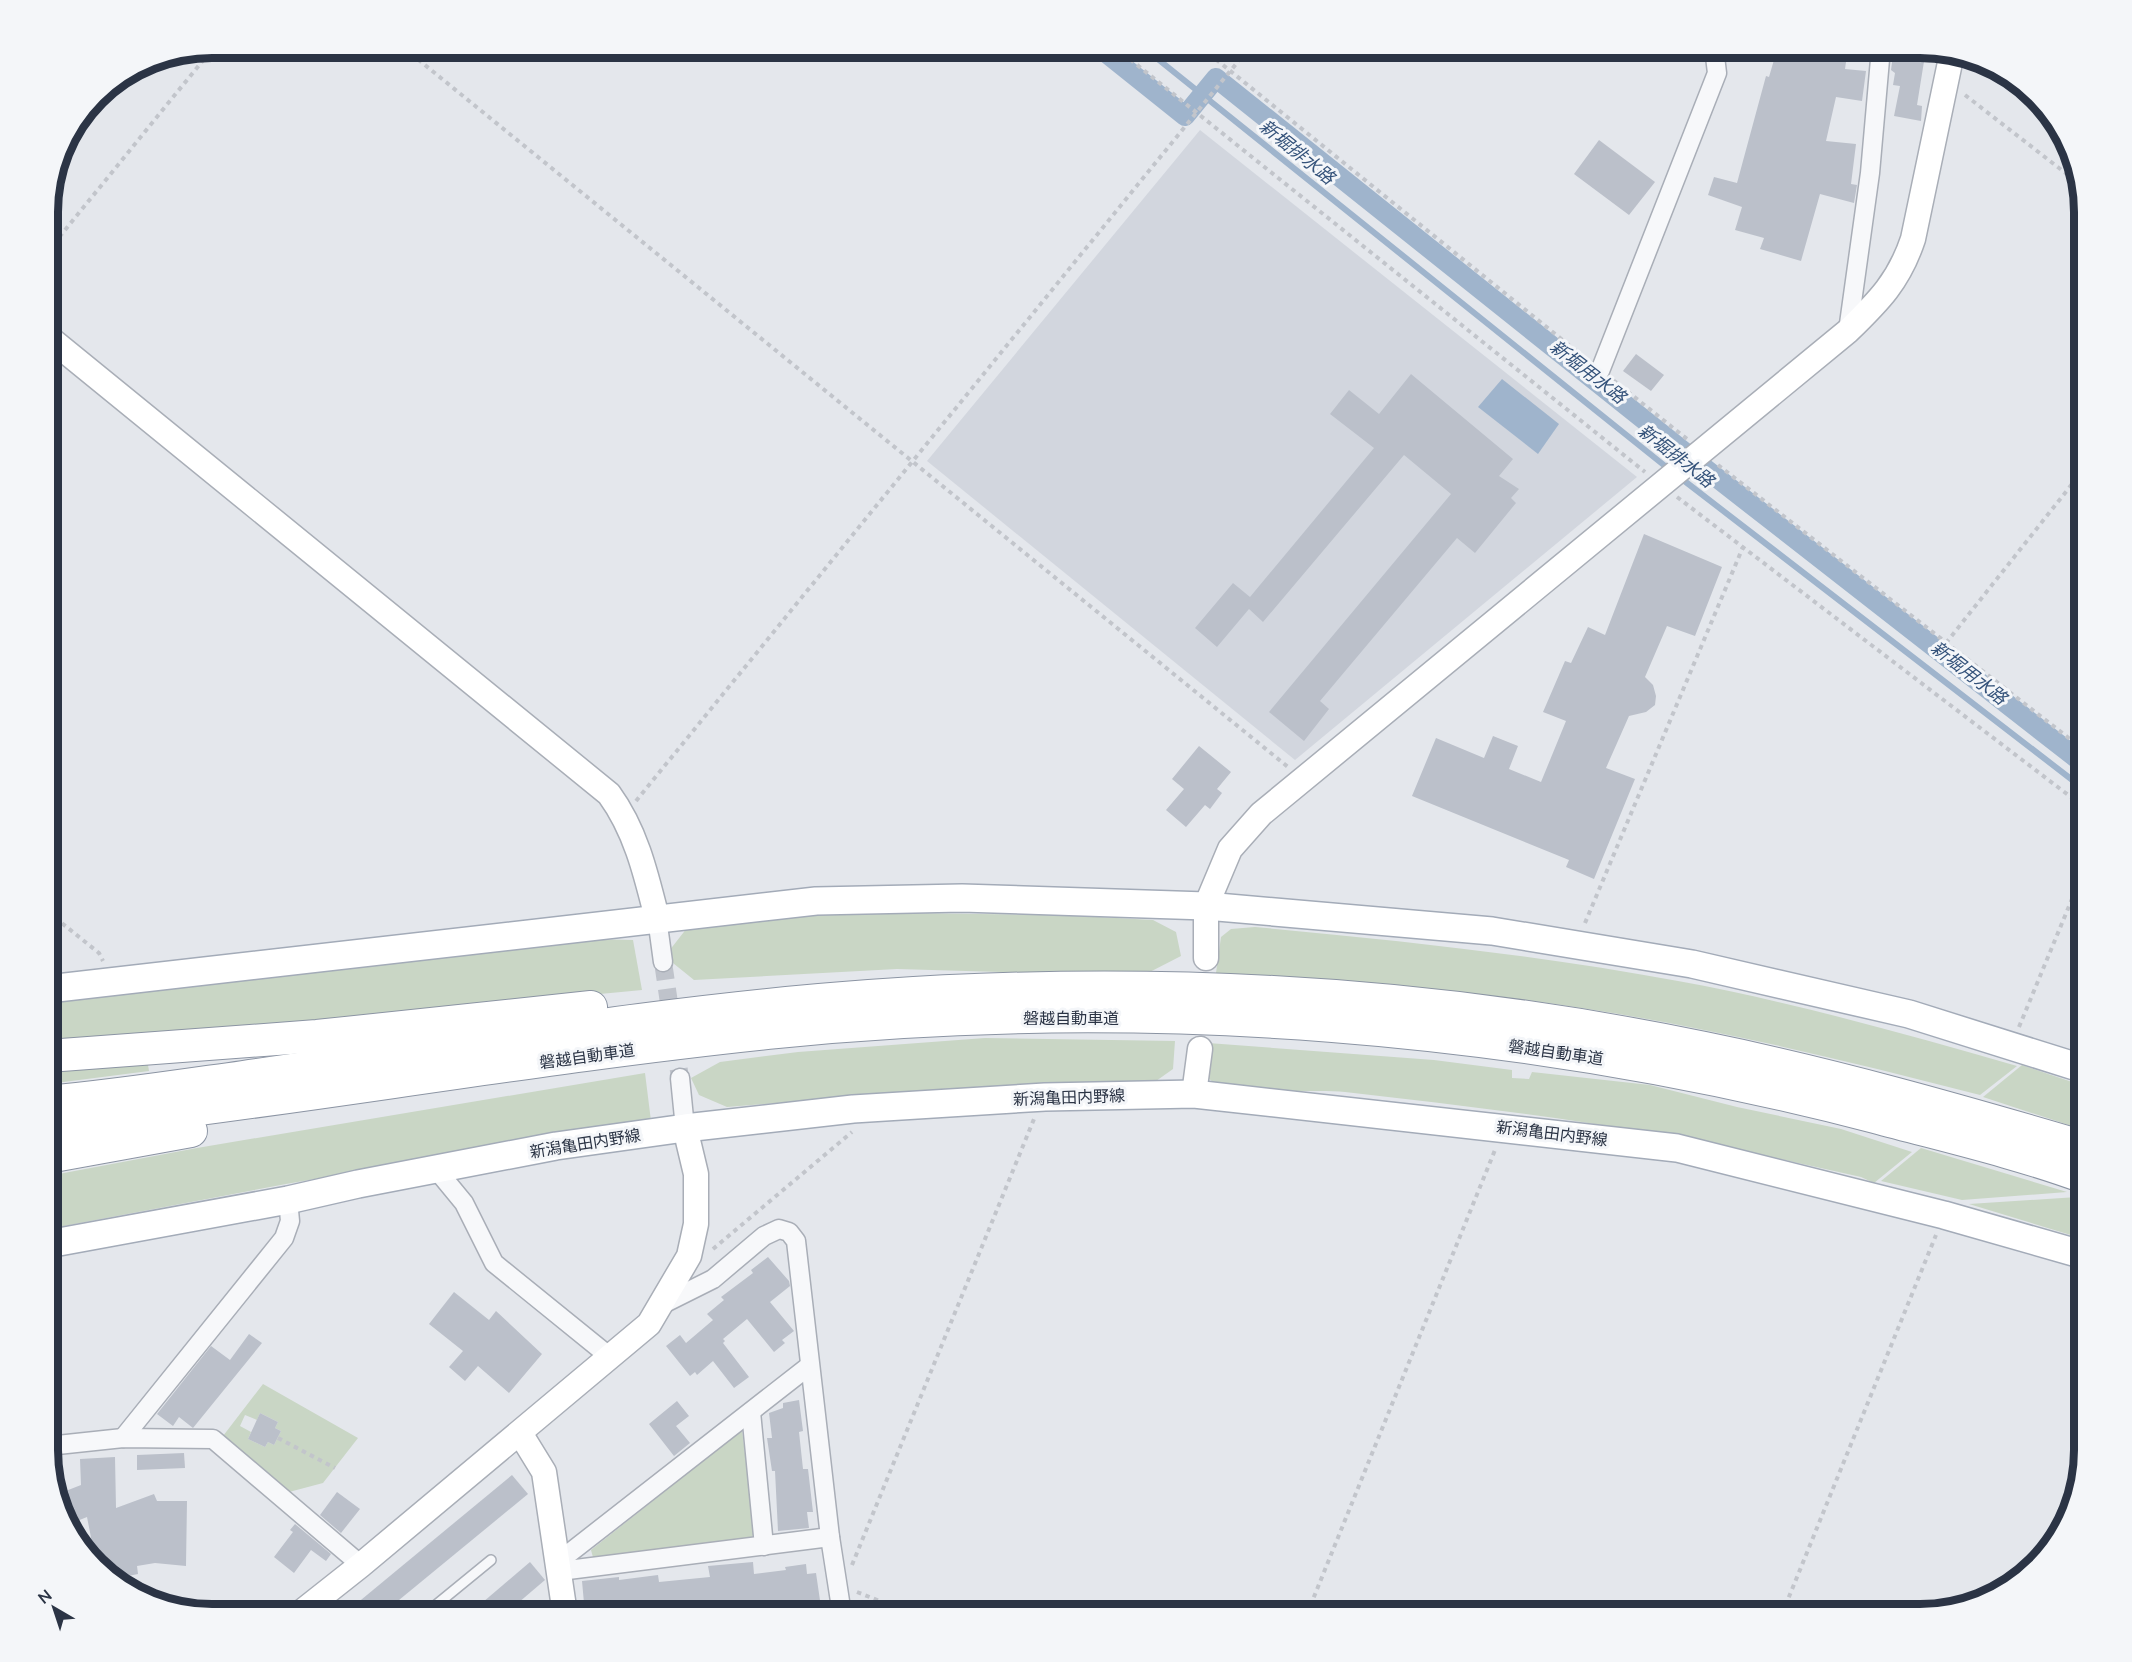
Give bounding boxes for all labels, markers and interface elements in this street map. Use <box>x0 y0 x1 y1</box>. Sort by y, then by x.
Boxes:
water label: 新堀排水路 <box>1254 114 1341 191</box>
water label: 新堀用水路 <box>1545 335 1632 410</box>
water label: 新堀排水路 <box>1633 419 1720 494</box>
water label: 新堀用水路 <box>1926 636 2013 711</box>
street label: 磐越自動車道 <box>1023 1008 1119 1030</box>
street label: 磐越自動車道 <box>1507 1035 1605 1071</box>
street label: 磐越自動車道 <box>538 1039 636 1075</box>
street label: 新潟亀田内野線 <box>1013 1085 1125 1111</box>
street label: 新潟亀田内野線 <box>1495 1116 1609 1152</box>
street label: 新潟亀田内野線 <box>528 1124 642 1164</box>
north arrow <box>24 1578 84 1638</box>
text: N <box>34 1585 57 1609</box>

